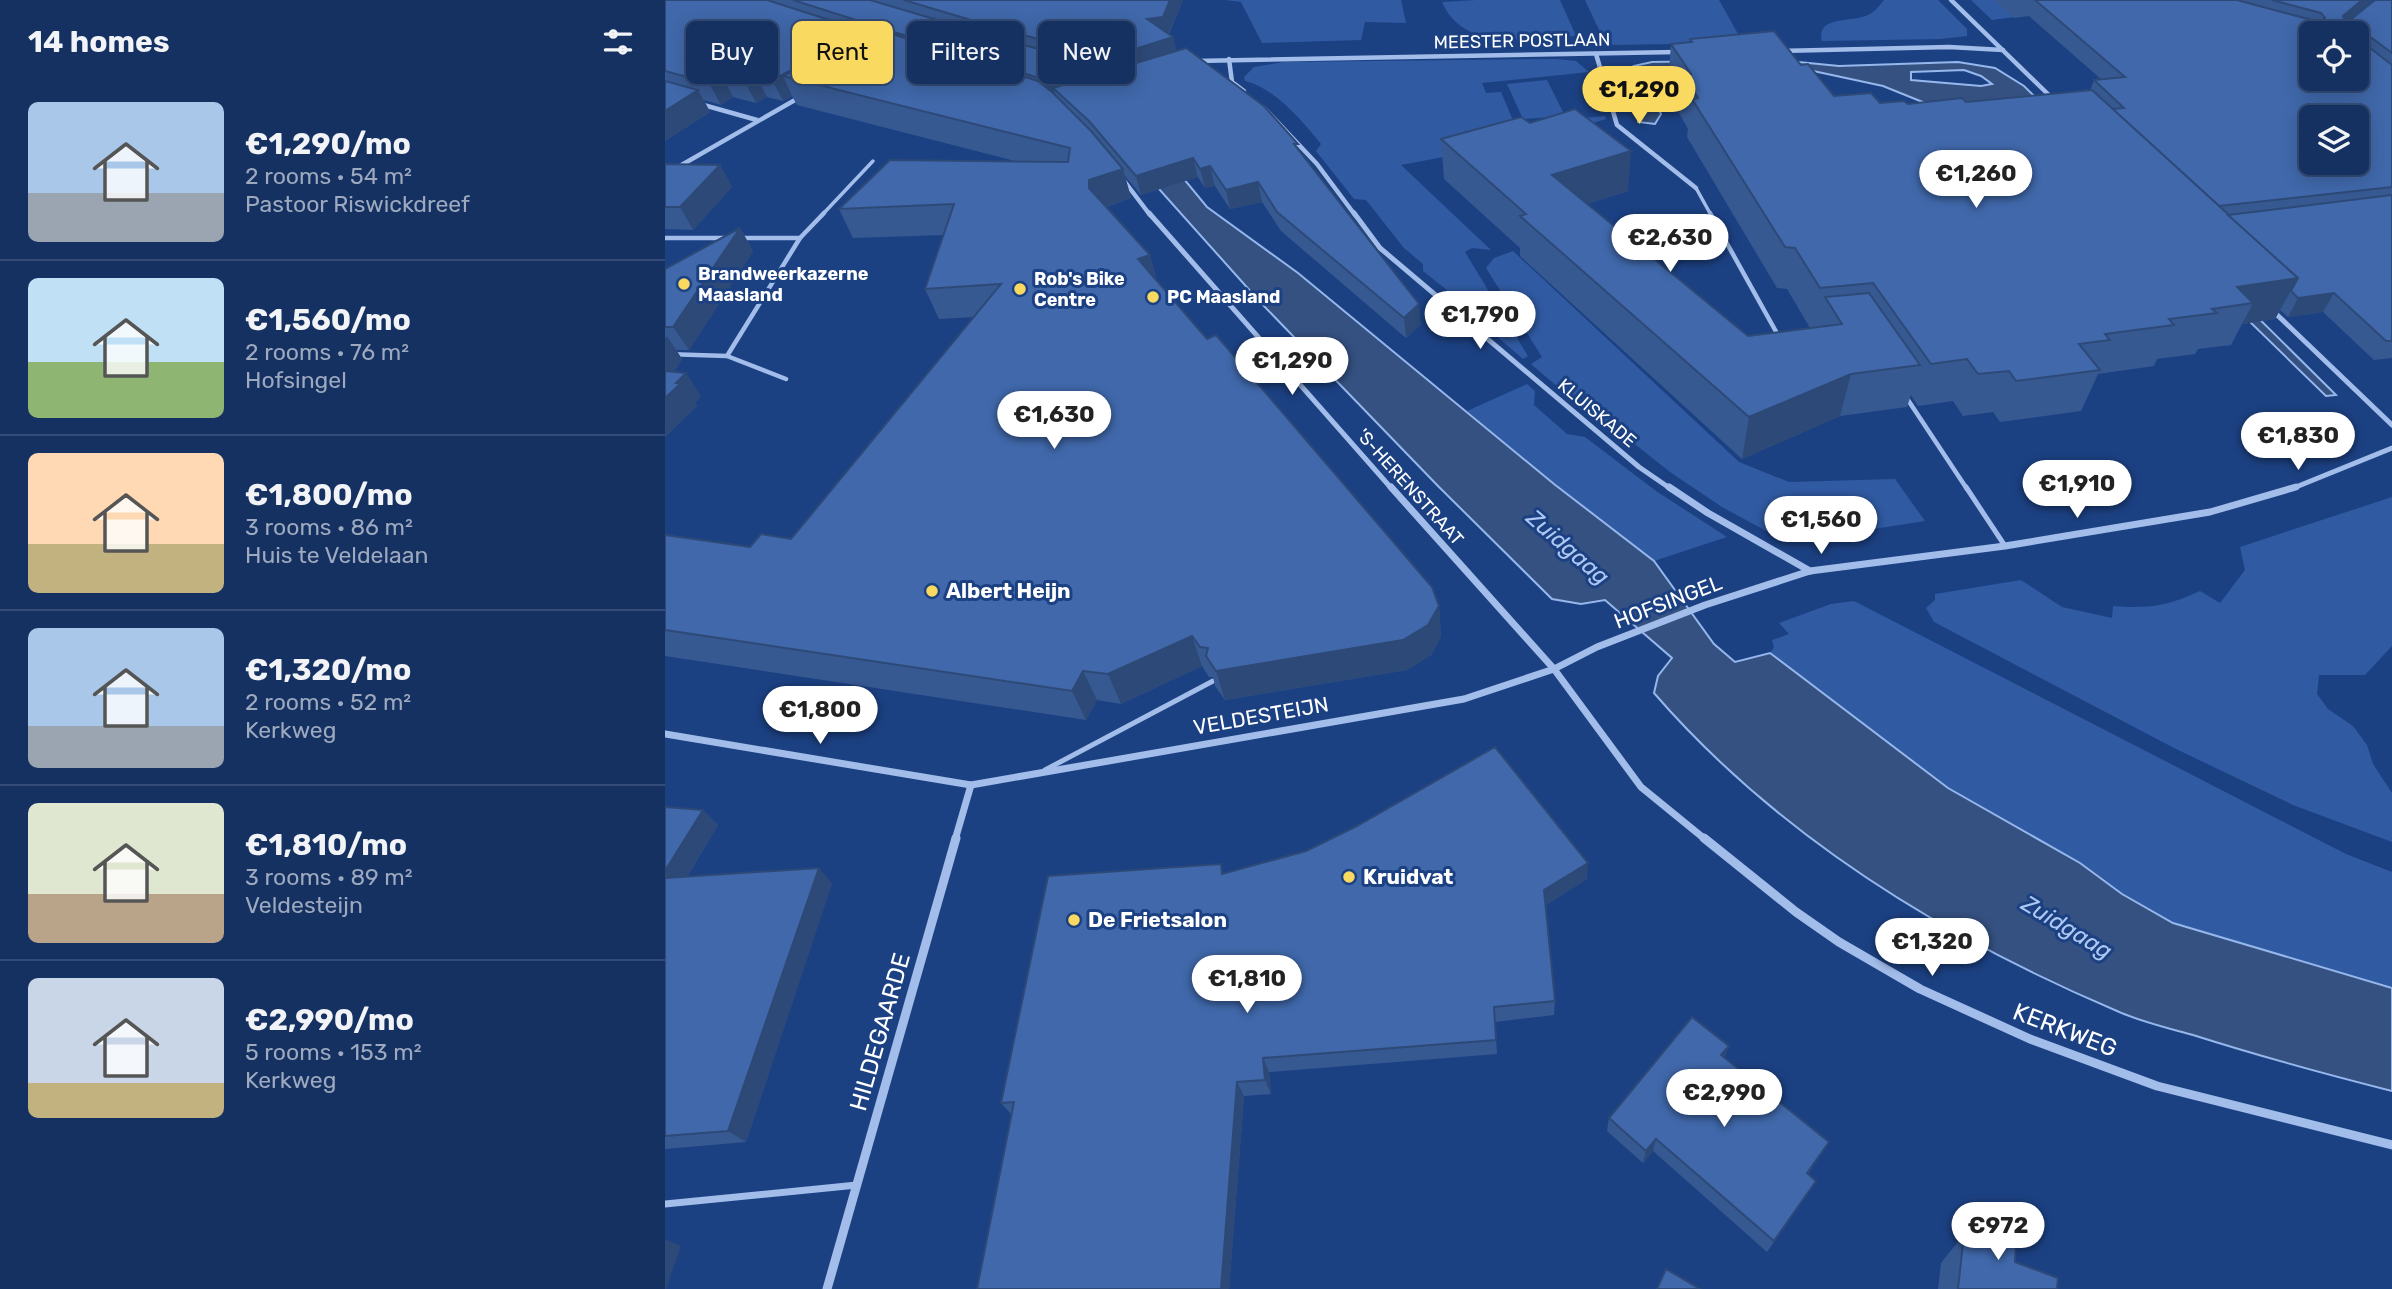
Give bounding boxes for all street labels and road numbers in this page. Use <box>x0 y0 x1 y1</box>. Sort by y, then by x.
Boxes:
street label: MEESTER POSTLAAN <box>1433 28 1611 54</box>
street label: KLUISKADE <box>1553 374 1641 452</box>
street label: 'S-HERENSTRAAT <box>1352 424 1468 550</box>
street label: HOFSINGEL <box>1610 569 1725 634</box>
street label: VELDESTEIJN <box>1191 691 1331 740</box>
street label: HILDEGAARDE <box>844 950 916 1114</box>
street label: KERKWEG <box>2009 997 2121 1063</box>

